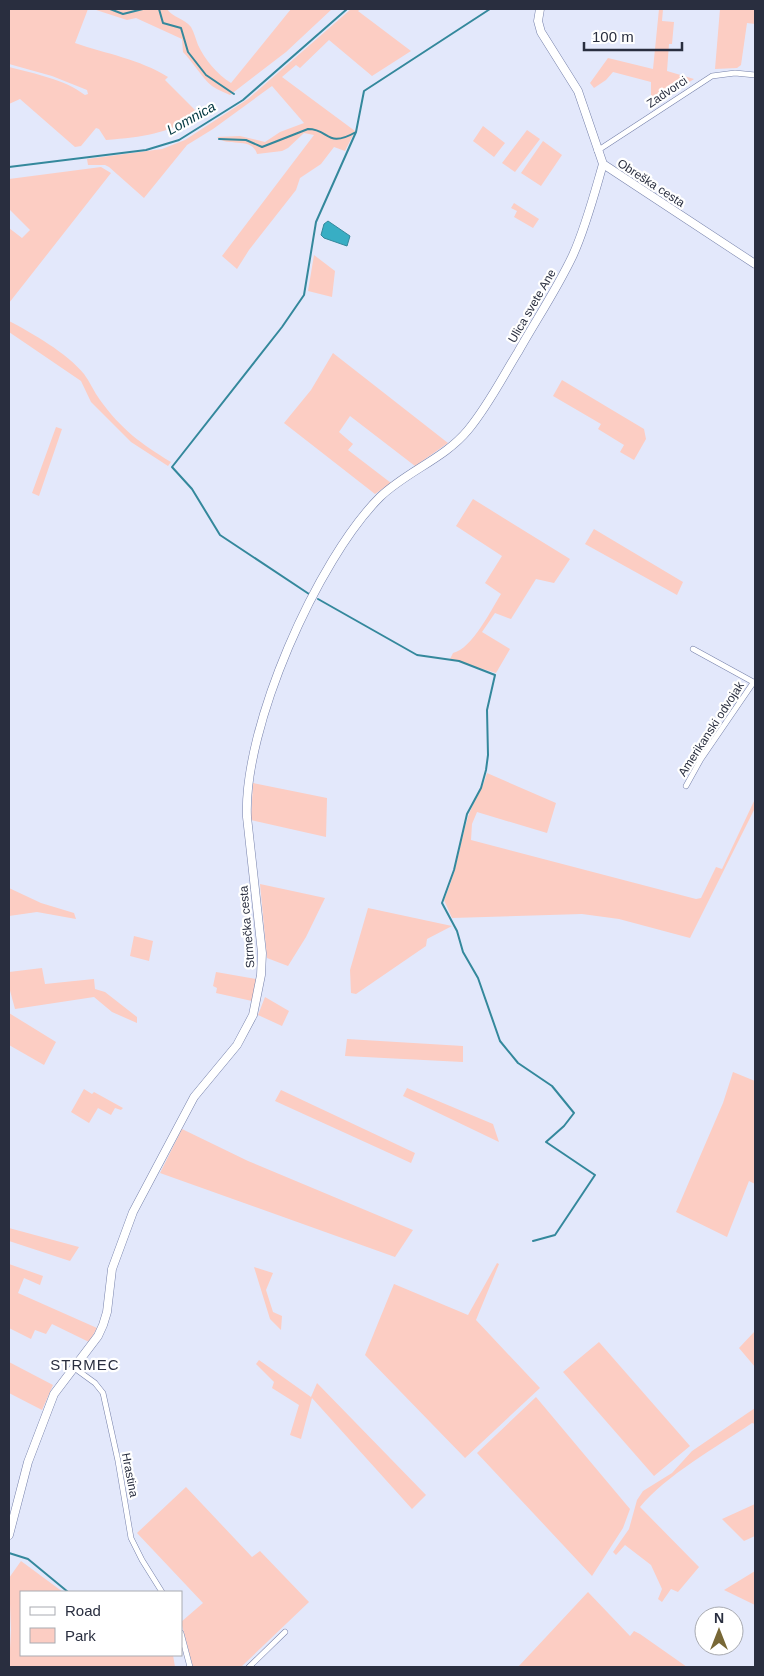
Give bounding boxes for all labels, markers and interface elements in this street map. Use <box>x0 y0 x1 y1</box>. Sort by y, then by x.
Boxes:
scale bar <box>584 20 682 52</box>
text: 100 m <box>592 28 634 45</box>
street label: Zadvorci <box>644 73 690 111</box>
water label: Lomnica <box>164 98 218 138</box>
street label: Obreška cesta <box>615 156 688 210</box>
street label: Ulica svete Ane <box>505 266 559 345</box>
street label: Amerikanski odvojak <box>675 678 747 779</box>
street label: Strmečka cesta <box>236 885 258 969</box>
district label: STRMEC <box>50 1356 120 1373</box>
street label: Hrastina <box>119 1452 141 1499</box>
legend <box>20 1591 182 1656</box>
text: Road <box>65 1602 101 1619</box>
north arrow <box>694 1606 744 1656</box>
text: N <box>714 1610 724 1626</box>
text: Park <box>65 1627 96 1644</box>

